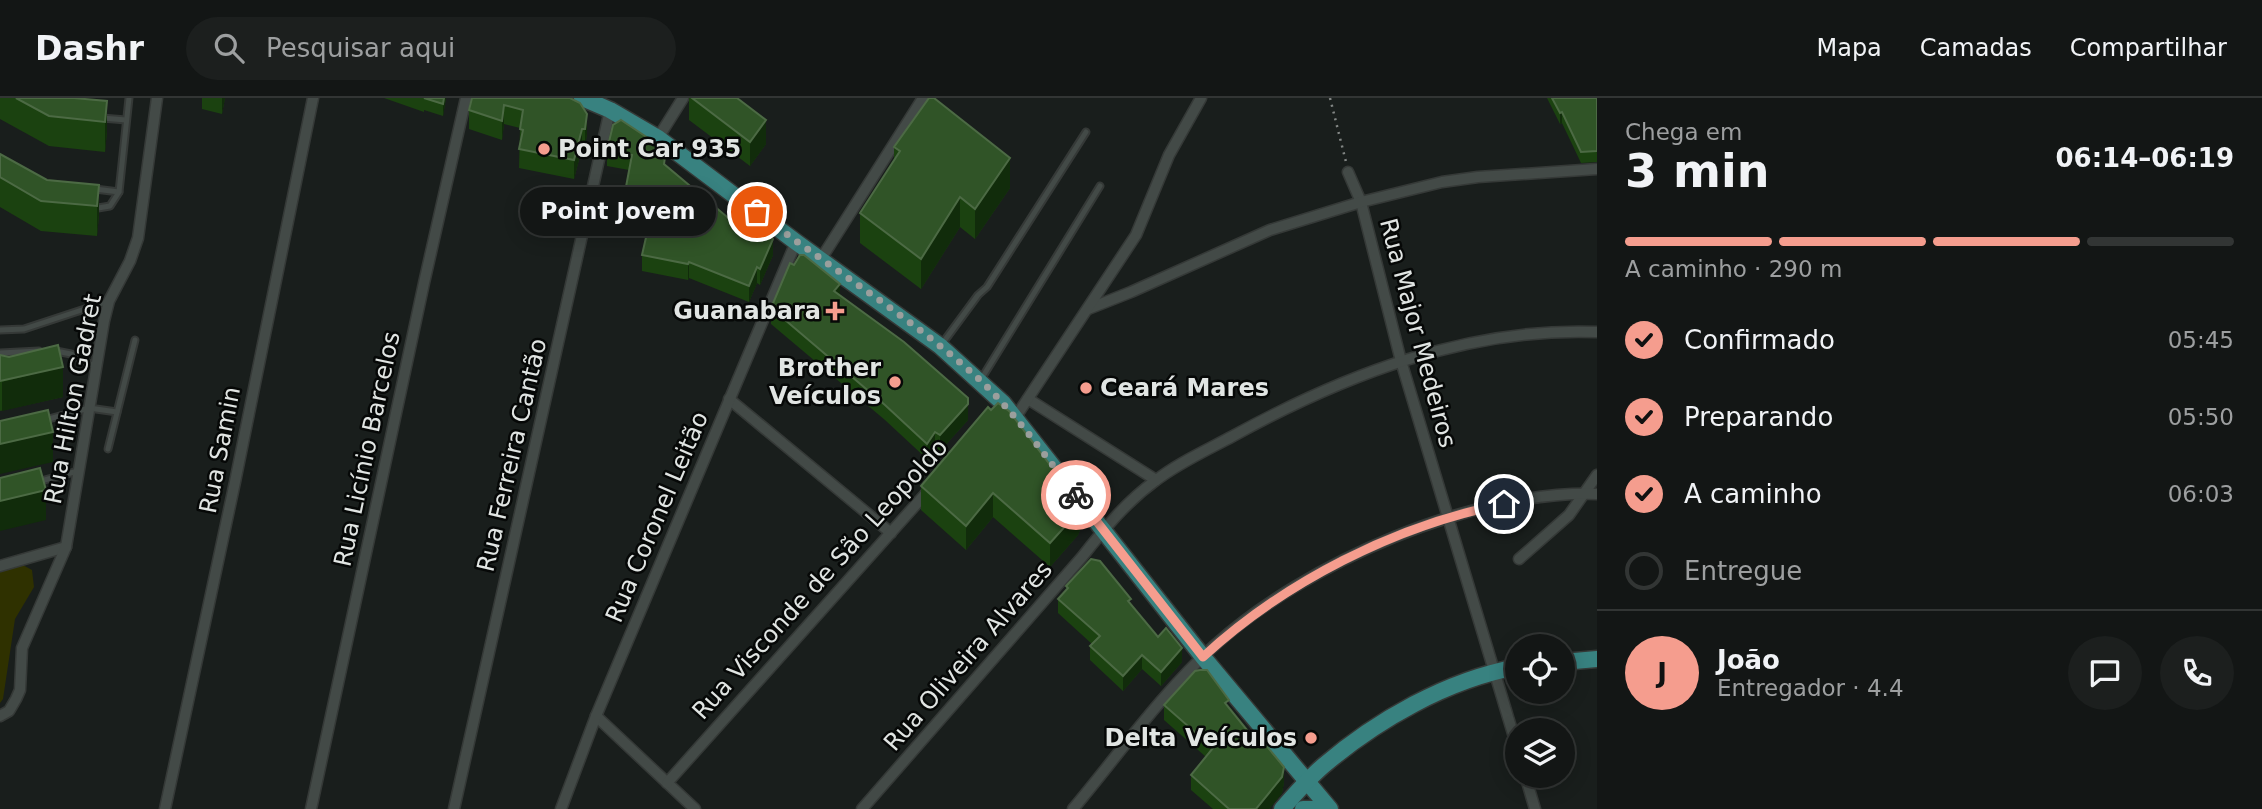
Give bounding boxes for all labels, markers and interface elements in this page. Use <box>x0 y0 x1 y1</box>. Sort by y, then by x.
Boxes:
search box <box>186 17 676 80</box>
text: Dashr <box>35 29 144 68</box>
icon: search <box>210 29 248 67</box>
text: Pesquisar aqui <box>266 33 455 63</box>
text: Mapa <box>1816 34 1882 62</box>
text: Camadas <box>1920 34 2032 62</box>
text: Compartilhar <box>2070 34 2227 62</box>
text: Chega em <box>1625 119 1742 145</box>
place label: Point Car 935 <box>558 135 741 163</box>
marker: Point Car 935 <box>536 141 552 157</box>
text: 06:14–06:19 <box>2055 143 2234 173</box>
text: 3 min <box>1625 144 1769 198</box>
pin <box>727 182 787 242</box>
callout: Point Jovem <box>519 188 715 236</box>
icon: bag <box>738 193 776 231</box>
text: Point Jovem <box>541 198 695 224</box>
street label: Rua Major Medeiros <box>1374 215 1462 451</box>
text: A caminho · 290 m <box>1625 256 1842 282</box>
street label: Rua Hilton Gadret <box>39 292 107 506</box>
place label: Guanabara <box>673 297 821 325</box>
marker: Guanabara <box>827 303 843 319</box>
icon: check <box>1625 321 1663 359</box>
text: Confirmado <box>1684 325 1835 355</box>
text: 05:45 <box>2168 327 2234 353</box>
street label: Rua Licínio Barcelos <box>328 329 406 569</box>
street label: Rua Ferreira Cantão <box>472 336 552 574</box>
place label: Brother Veículos <box>769 354 881 410</box>
marker: Brother Veículos <box>887 374 903 390</box>
place label: Ceará Mares <box>1100 374 1269 402</box>
marker: Ceará Mares <box>1078 380 1094 396</box>
street label: Rua Samin <box>194 384 246 516</box>
icon: check <box>1625 398 1663 436</box>
text: Preparando <box>1684 402 1833 432</box>
text: 05:50 <box>2168 404 2234 430</box>
street label: Rua Coronel Leitão <box>600 407 714 627</box>
street label: Rua Visconde de São Leopoldo <box>687 433 953 725</box>
courier <box>1041 460 1111 530</box>
pin <box>1474 474 1534 534</box>
icon: check <box>1625 475 1663 513</box>
icon: bike <box>1057 476 1095 514</box>
text: A caminho <box>1684 479 1822 509</box>
text: 06:03 <box>2168 481 2234 507</box>
icon: home <box>1485 485 1523 523</box>
street label: Rua Oliveira Alvares <box>878 556 1058 756</box>
text: Entregue <box>1684 556 1802 586</box>
map controls <box>1505 634 1575 788</box>
button: locate <box>1505 634 1575 704</box>
button: chat <box>2068 636 2142 710</box>
button: phone <box>2160 636 2234 710</box>
text: João <box>1717 645 1780 675</box>
text: J <box>1657 658 1667 688</box>
text: Entregador · 4.4 <box>1717 675 1904 701</box>
button: layers <box>1505 718 1575 788</box>
place label: Delta Veículos <box>1104 724 1297 752</box>
marker: Delta Veículos <box>1303 730 1319 746</box>

